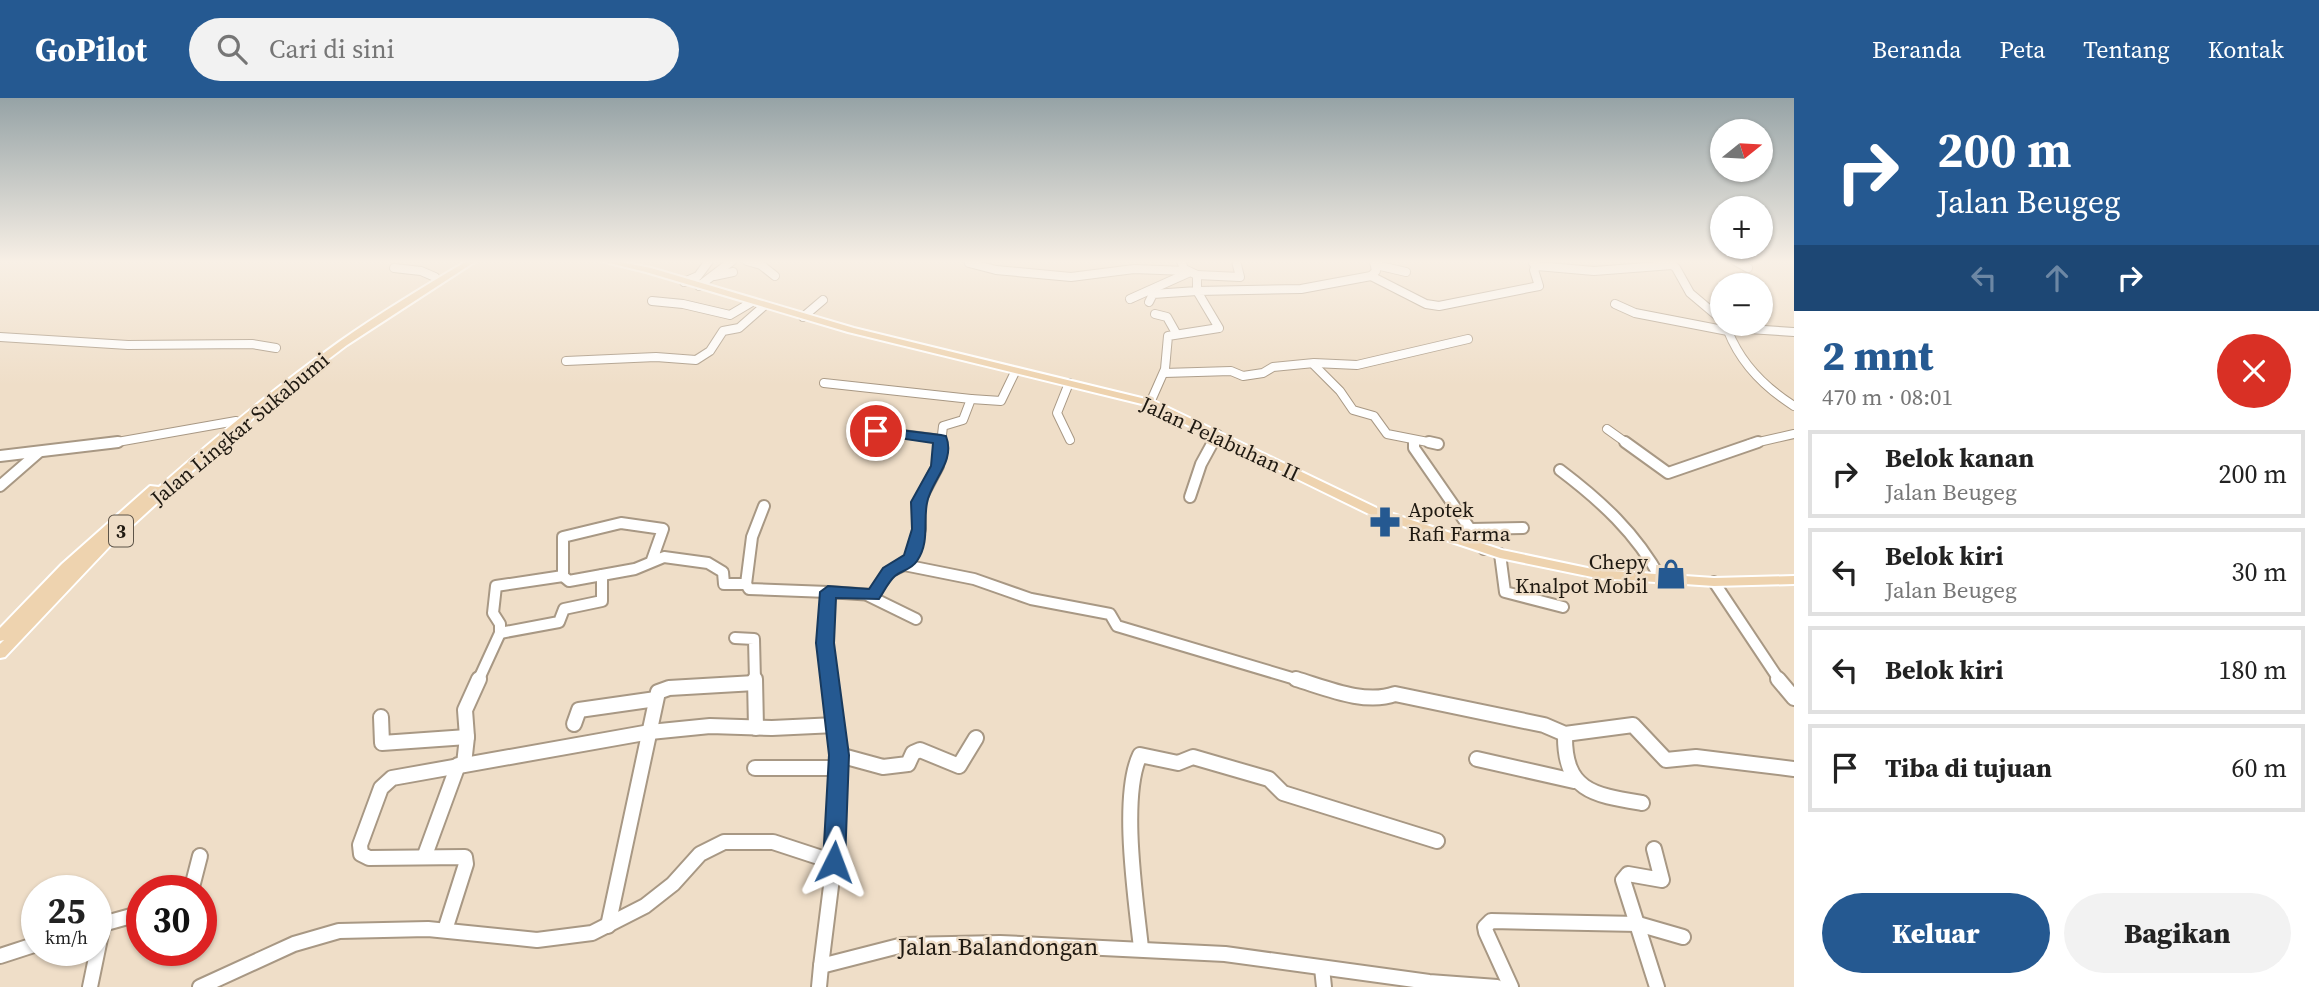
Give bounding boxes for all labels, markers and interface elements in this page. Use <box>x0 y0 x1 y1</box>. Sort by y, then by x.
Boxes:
search box <box>189 18 679 81</box>
text: GoPilot <box>35 27 147 72</box>
icon: search <box>213 30 251 68</box>
text: Cari di sini <box>269 31 394 67</box>
text: Beranda <box>1872 33 1961 66</box>
text: Peta <box>1999 33 2045 66</box>
text: Tentang <box>2083 33 2170 66</box>
text: Kontak <box>2208 33 2284 66</box>
text: 200 m <box>1937 116 2072 183</box>
north arrow <box>1710 119 1773 182</box>
map controls <box>1710 119 1773 336</box>
icon: right <box>1822 126 1913 217</box>
text: Jalan Beugeg <box>1937 180 2121 224</box>
button: + <box>1710 196 1773 259</box>
icon: left <box>1965 259 2003 297</box>
icon: ahead <box>2038 259 2076 297</box>
icon: right <box>2111 259 2149 297</box>
button: − <box>1710 273 1773 336</box>
text: 2 mnt <box>1822 326 1933 384</box>
button: close <box>2217 334 2291 408</box>
street label: Jalan Lingkar Sukabumi <box>144 345 335 513</box>
text: 470 m · 08:01 <box>1822 381 1953 413</box>
street label: Jalan Pelabuhan II <box>1135 389 1304 488</box>
pin <box>846 401 906 461</box>
icon: arrive <box>857 412 895 450</box>
text: Belok kanan <box>1885 440 2034 476</box>
icon: right <box>1826 455 1864 493</box>
text: 200 m <box>2219 456 2287 492</box>
text: Jalan Beugeg <box>1885 476 2017 508</box>
place label: Apotek Rafi Farma <box>1408 495 1511 548</box>
pharmacy icon: Apotek Rafi Farma <box>1368 505 1402 539</box>
road number: 3 <box>109 516 133 546</box>
text: Belok kiri <box>1885 538 2003 574</box>
place label: Chepy Knalpot Mobil <box>1515 547 1648 600</box>
icon: left <box>1826 553 1864 591</box>
text: 30 m <box>2232 554 2287 590</box>
shop icon: Chepy Knalpot Mobil <box>1654 557 1688 591</box>
text: Jalan Beugeg <box>1885 574 2017 606</box>
icon: left <box>1826 651 1864 689</box>
text: Belok kiri <box>1885 652 2003 688</box>
text: 180 m <box>2219 652 2287 688</box>
icon: arrive <box>1826 749 1864 787</box>
text: Tiba di tujuan <box>1885 750 2052 786</box>
text: 60 m <box>2232 750 2287 786</box>
position arrow <box>797 825 871 899</box>
speed limit sign: 30 <box>126 875 217 966</box>
text: 25 <box>48 887 85 935</box>
button: Keluar <box>1822 893 2050 973</box>
button: Bagikan <box>2064 893 2291 973</box>
text: km/h <box>45 925 88 950</box>
street label: Jalan Balandongan <box>897 930 1098 963</box>

